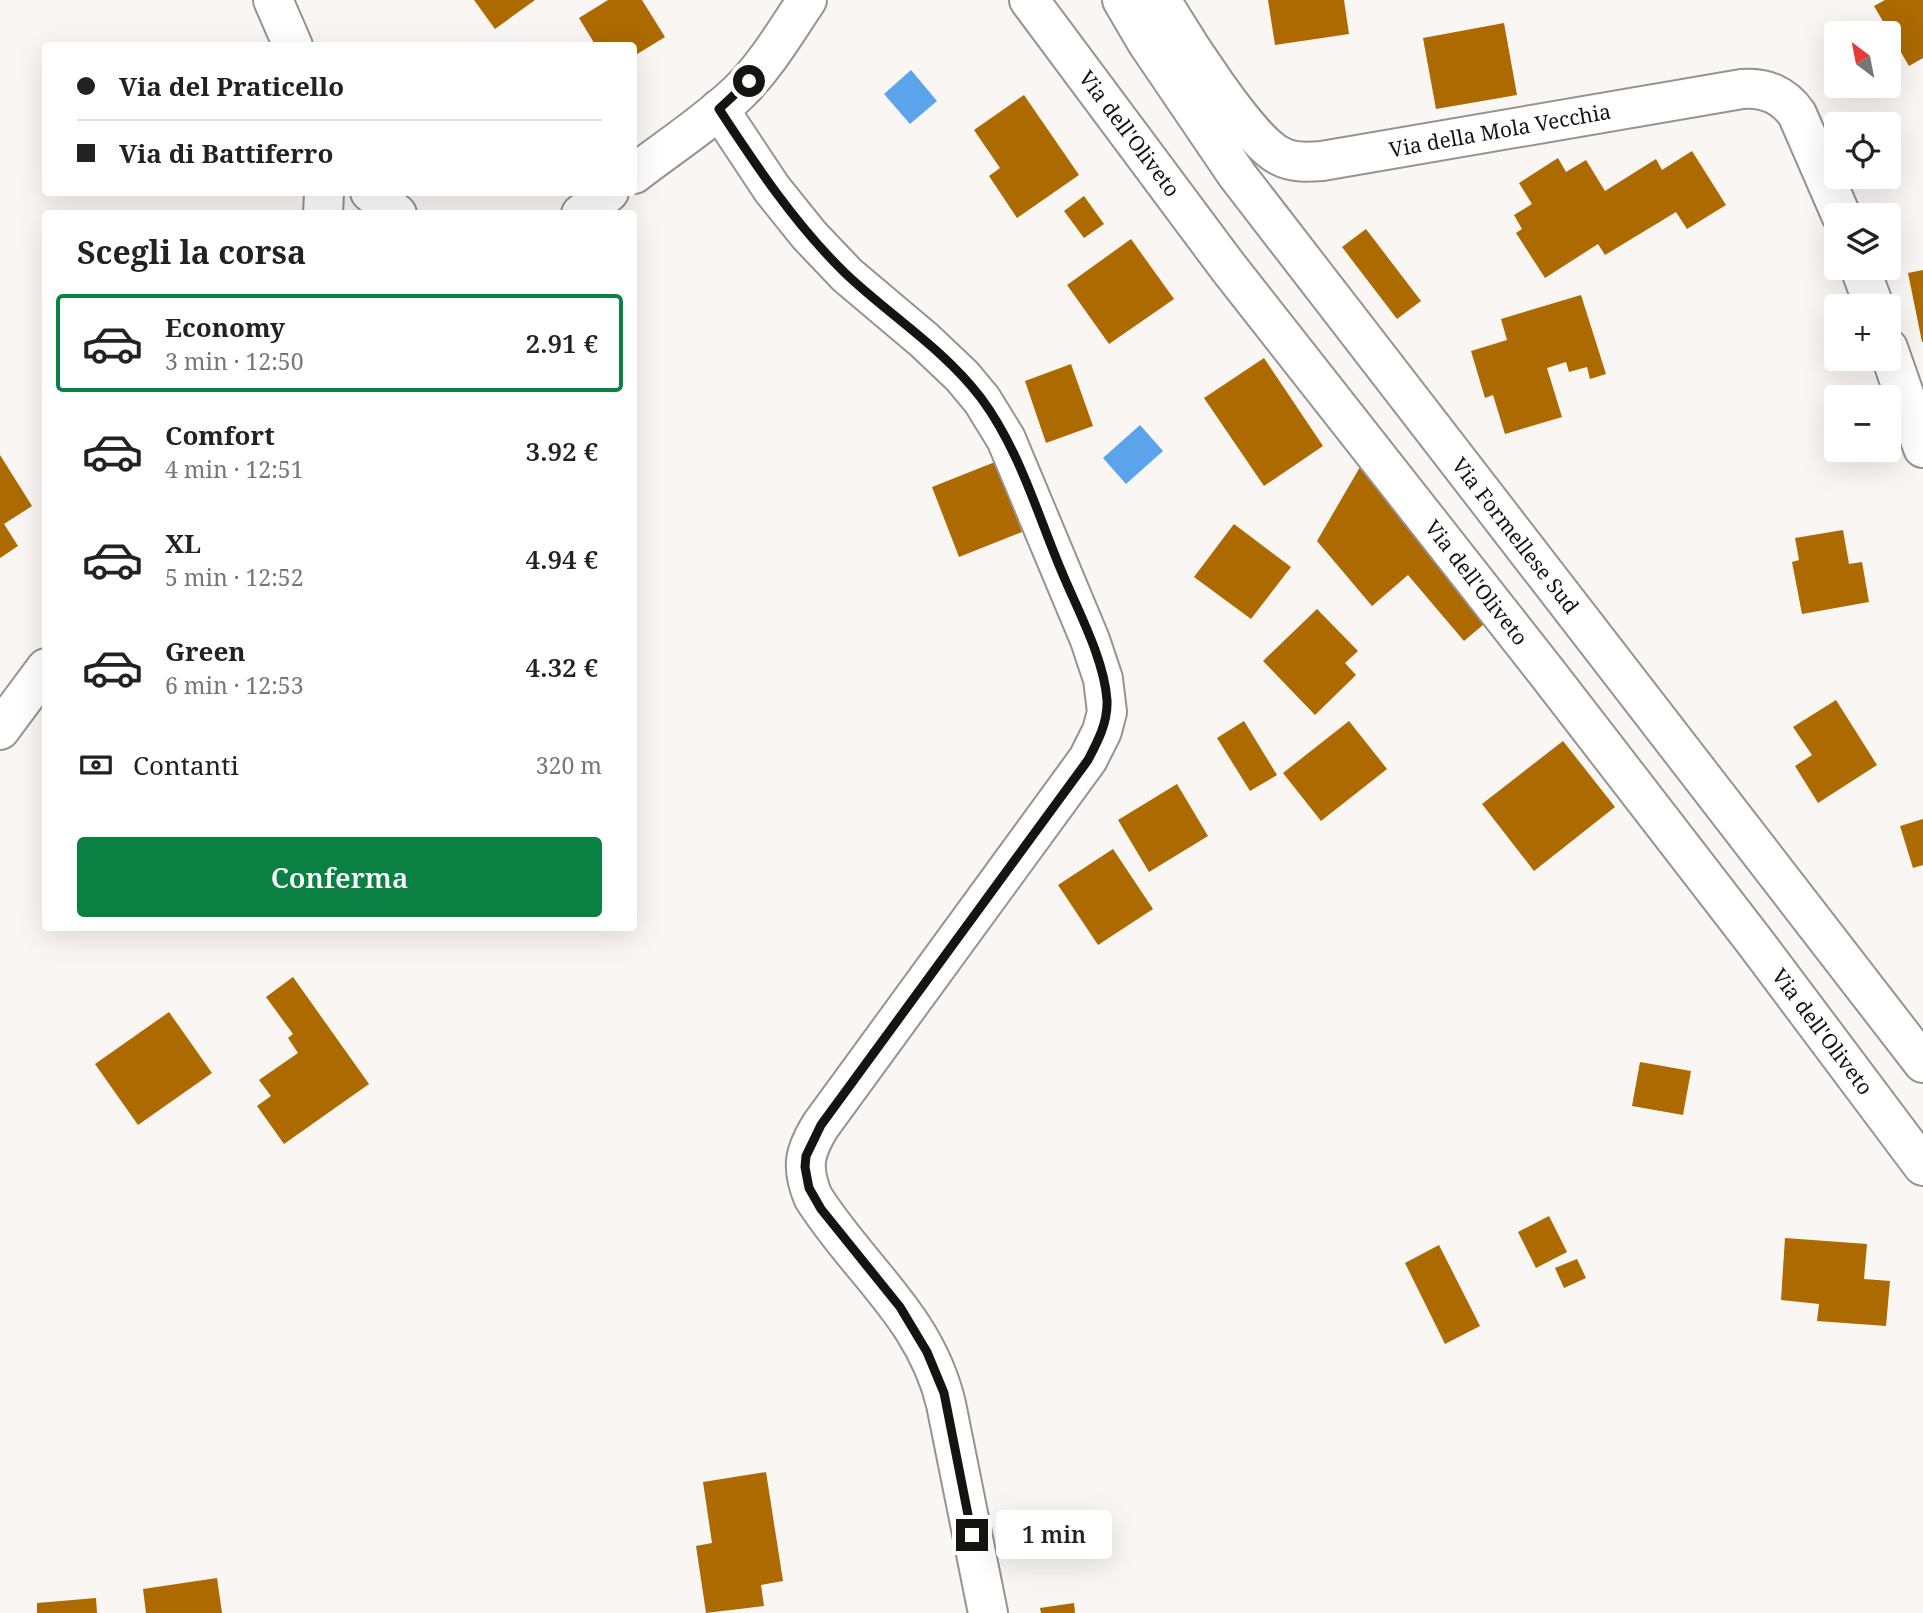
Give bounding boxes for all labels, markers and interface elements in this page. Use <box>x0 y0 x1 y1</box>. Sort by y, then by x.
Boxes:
north arrow <box>1824 21 1900 98</box>
map controls <box>1824 21 1901 462</box>
street label: Via dell'Oliveto <box>1073 64 1187 202</box>
route start <box>733 65 765 97</box>
text: Via del Praticello <box>119 68 344 104</box>
street label: Via della Mola Vecchia <box>1387 97 1613 163</box>
button: locate <box>1824 112 1901 189</box>
text: Via di Battiferro <box>119 135 333 171</box>
button: layers <box>1824 203 1901 280</box>
text: Scegli la corsa <box>77 230 306 273</box>
button: + <box>1824 294 1901 371</box>
text: Economy <box>165 309 285 345</box>
icon: car <box>81 312 144 375</box>
text: 2.91 € <box>526 325 598 361</box>
text: 3 min · 12:50 <box>165 345 303 377</box>
button: − <box>1824 385 1901 462</box>
text: Comfort <box>165 417 275 453</box>
icon: car <box>81 420 144 483</box>
text: 3.92 € <box>526 433 598 469</box>
street label: Via Formellese Sud <box>1446 452 1586 619</box>
text: 4 min · 12:51 <box>165 453 303 485</box>
street label: Via dell'Oliveto <box>1419 514 1535 651</box>
text: XL <box>165 525 201 561</box>
icon: car <box>81 528 144 591</box>
text: 4.94 € <box>526 541 598 577</box>
text: 5 min · 12:52 <box>165 561 303 593</box>
text: Green <box>165 633 246 669</box>
icon: car <box>81 636 144 699</box>
text: 4.32 € <box>526 649 598 685</box>
text: 6 min · 12:53 <box>165 669 303 701</box>
icon: cash <box>77 746 115 784</box>
text: Contanti <box>133 747 239 783</box>
text: 320 m <box>536 749 602 781</box>
button: Conferma <box>77 837 602 917</box>
street label: Via dell'Oliveto <box>1766 962 1880 1100</box>
callout: 1 min <box>996 1510 1112 1560</box>
text: 1 min <box>1022 1518 1086 1550</box>
route end <box>956 1519 988 1551</box>

